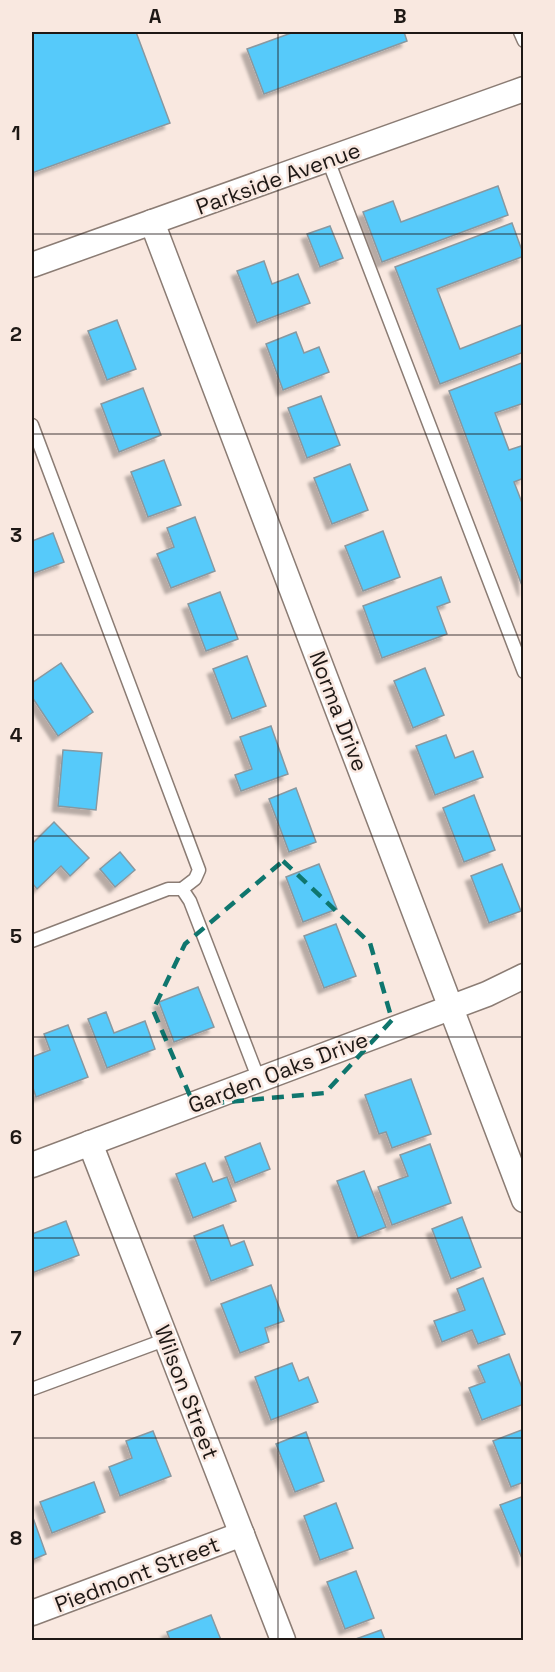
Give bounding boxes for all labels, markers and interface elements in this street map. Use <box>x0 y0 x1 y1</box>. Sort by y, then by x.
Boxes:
text: A <box>149 3 162 29</box>
text: B <box>393 3 407 29</box>
text: 1 <box>11 120 21 146</box>
street label: Parkside Avenue <box>192 135 364 221</box>
text: 2 <box>10 321 22 347</box>
text: 3 <box>10 522 22 548</box>
street label: Norma Drive <box>303 647 375 775</box>
text: 4 <box>10 722 23 748</box>
text: 5 <box>10 923 22 949</box>
street label: Garden Oaks Drive <box>184 1025 372 1119</box>
text: 6 <box>10 1124 22 1150</box>
street label: Wilson Street <box>149 1321 225 1463</box>
text: 7 <box>10 1325 22 1351</box>
text: 8 <box>10 1525 22 1551</box>
street label: Piedmont Street <box>51 1530 223 1618</box>

